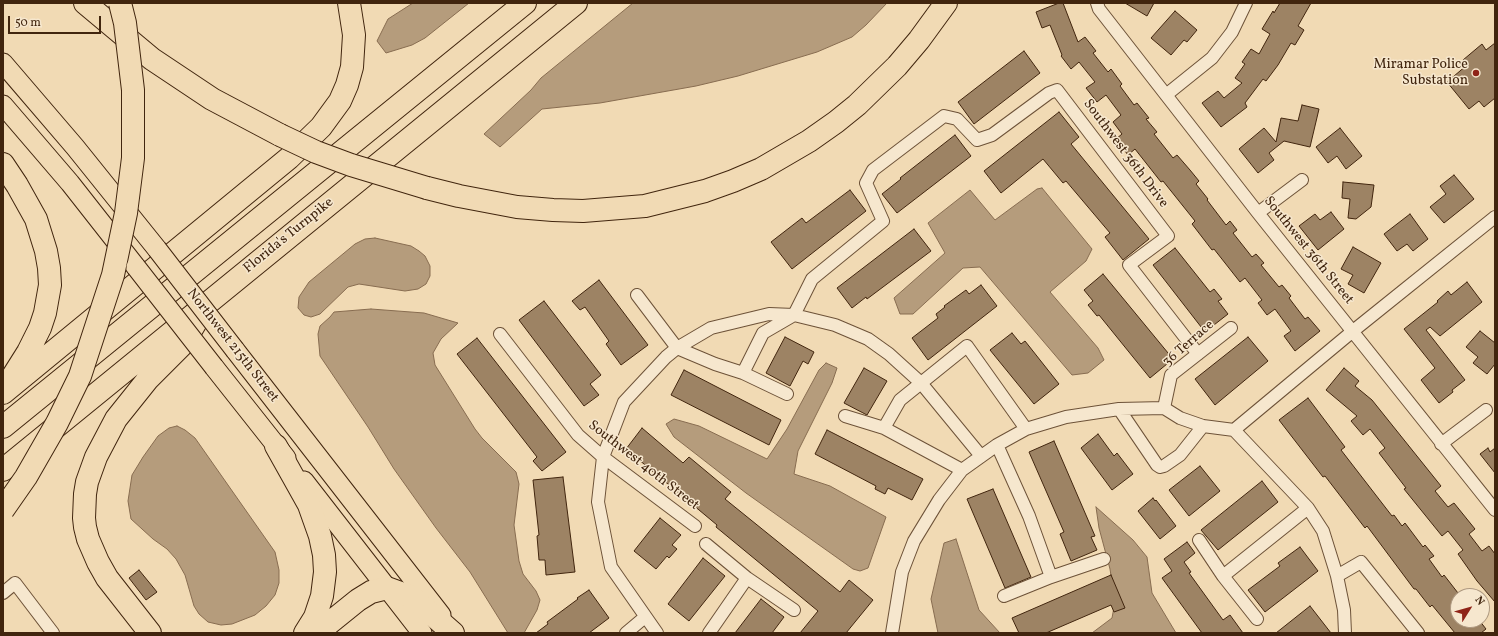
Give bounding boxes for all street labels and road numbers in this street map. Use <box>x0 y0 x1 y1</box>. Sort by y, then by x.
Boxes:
street label: Southwest 36th Drive <box>1079 97 1171 211</box>
street label: Southwest 36th Street <box>1259 194 1357 308</box>
street label: Florida's Turnpike <box>241 195 337 277</box>
street label: Northwest 215th Street <box>182 286 282 406</box>
street label: 36 Terrace <box>1160 317 1218 371</box>
street label: Southwest 40th Street <box>584 417 702 515</box>

